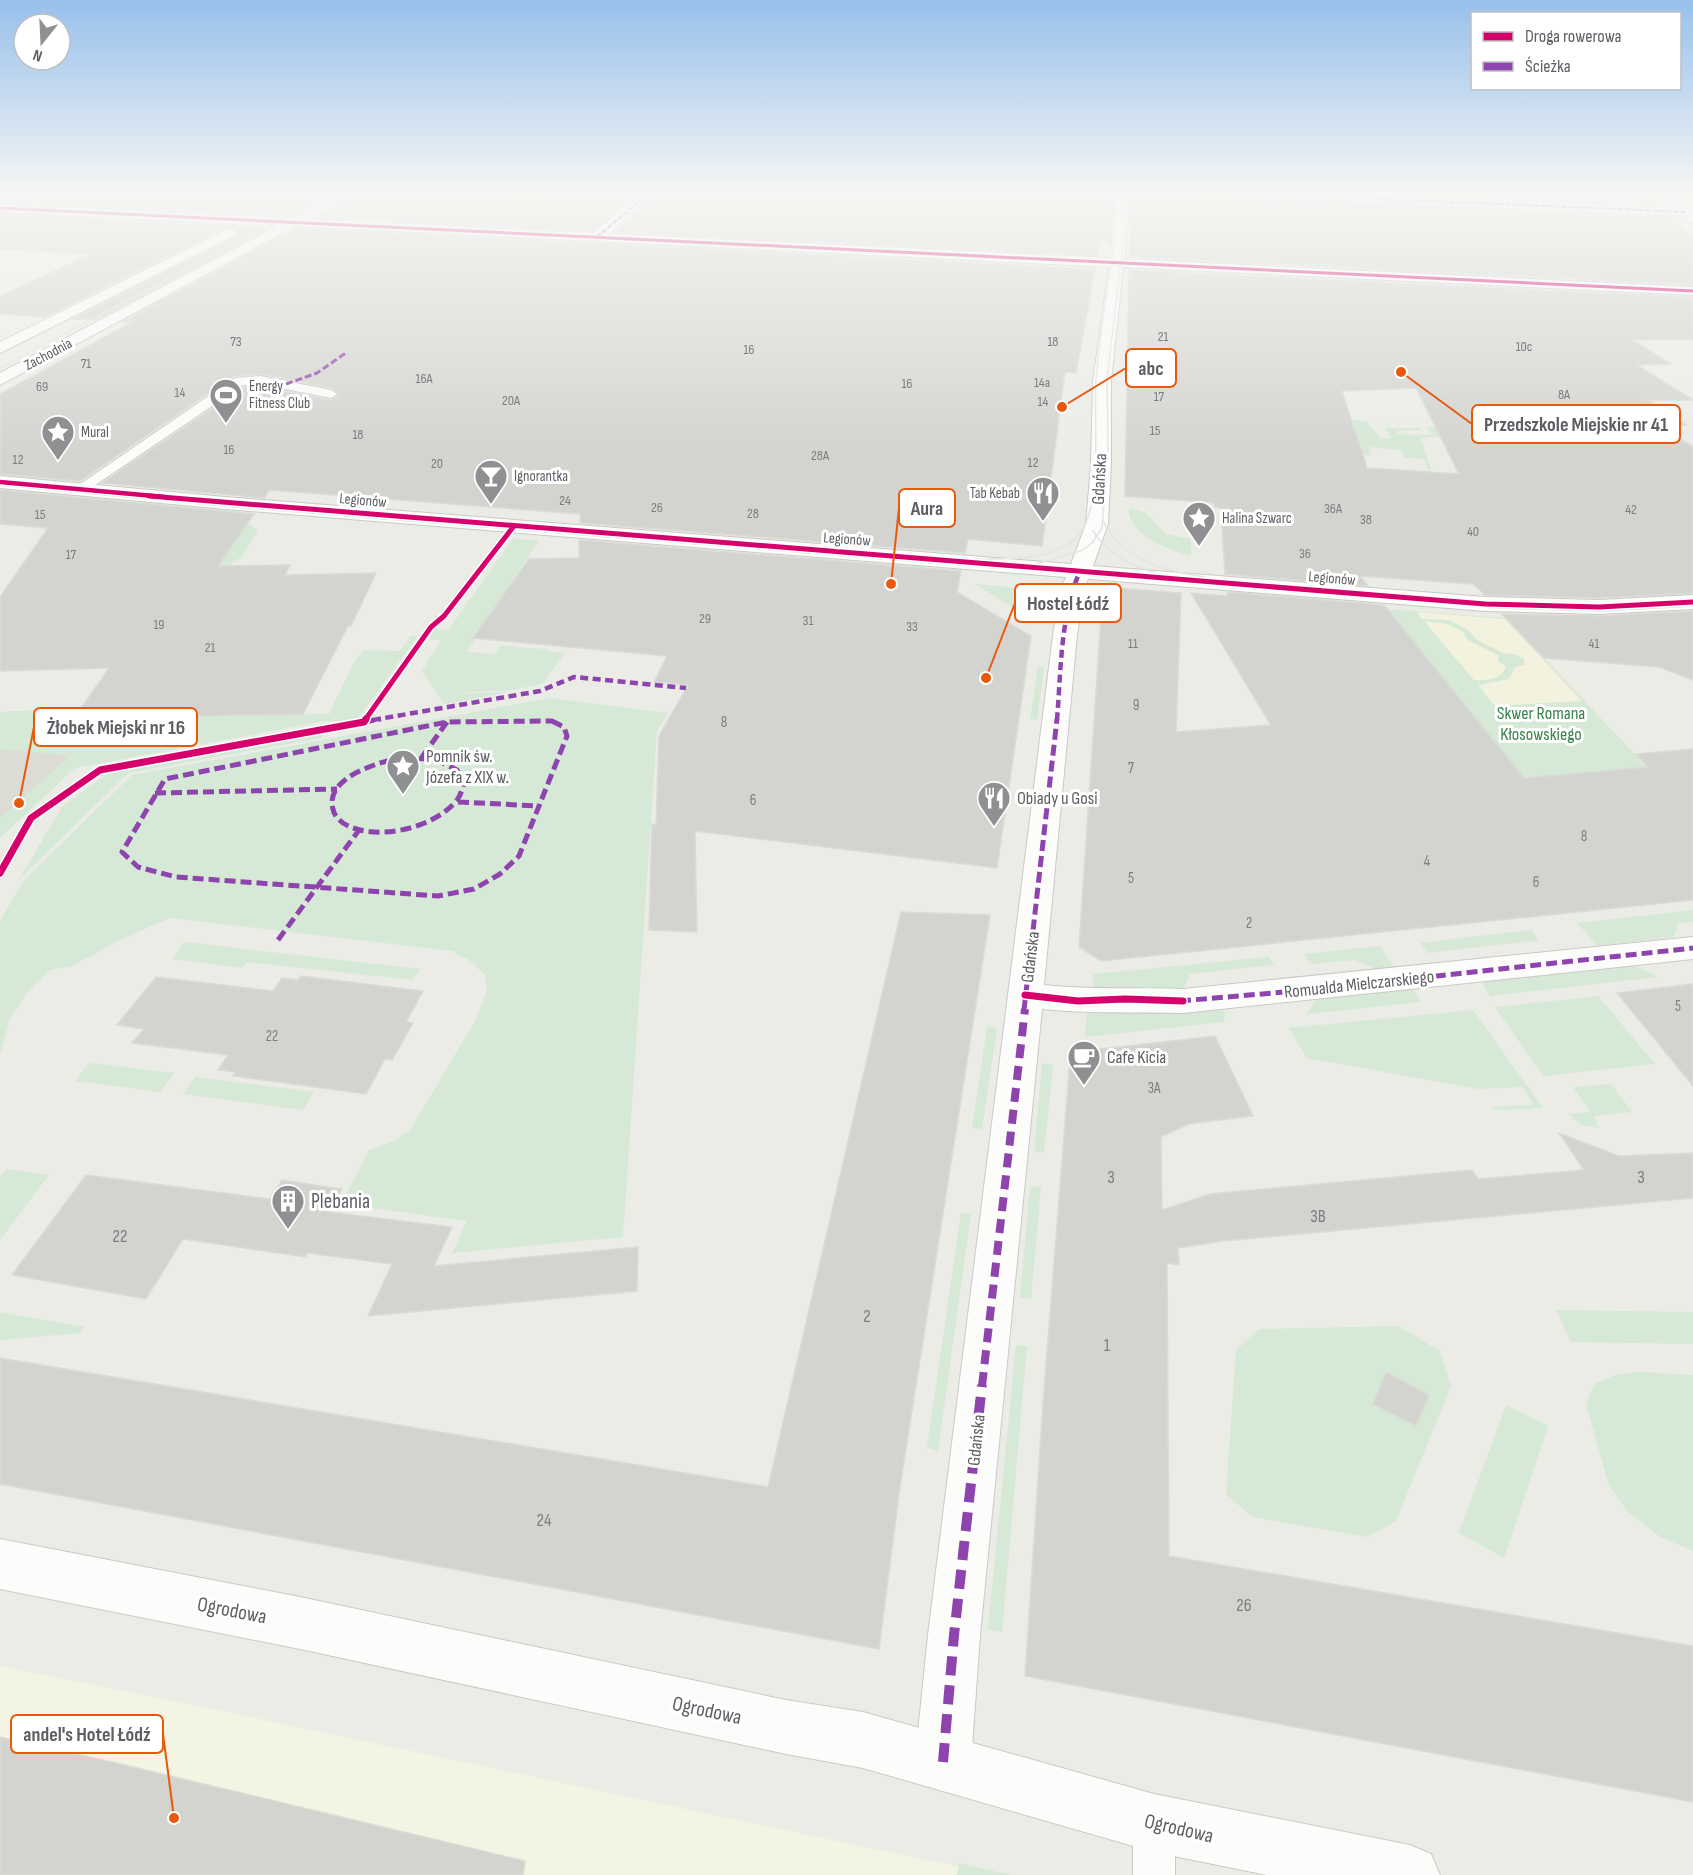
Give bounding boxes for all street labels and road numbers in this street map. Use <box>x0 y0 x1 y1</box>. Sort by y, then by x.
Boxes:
street label: Zachodnia <box>21 334 76 375</box>
street label: Gdańska <box>1088 453 1111 505</box>
street label: Legionów <box>339 489 388 512</box>
street label: Legionów <box>823 528 872 551</box>
street label: Legionów <box>1308 567 1357 590</box>
street label: Gdańska <box>1017 930 1044 984</box>
street label: Romualda Mielczarskiego <box>1283 966 1435 1003</box>
street label: Gdańska <box>963 1413 990 1467</box>
street label: Ogrodowa <box>195 1592 269 1629</box>
street label: Ogrodowa <box>670 1691 744 1730</box>
street label: Ogrodowa <box>1142 1808 1216 1849</box>

